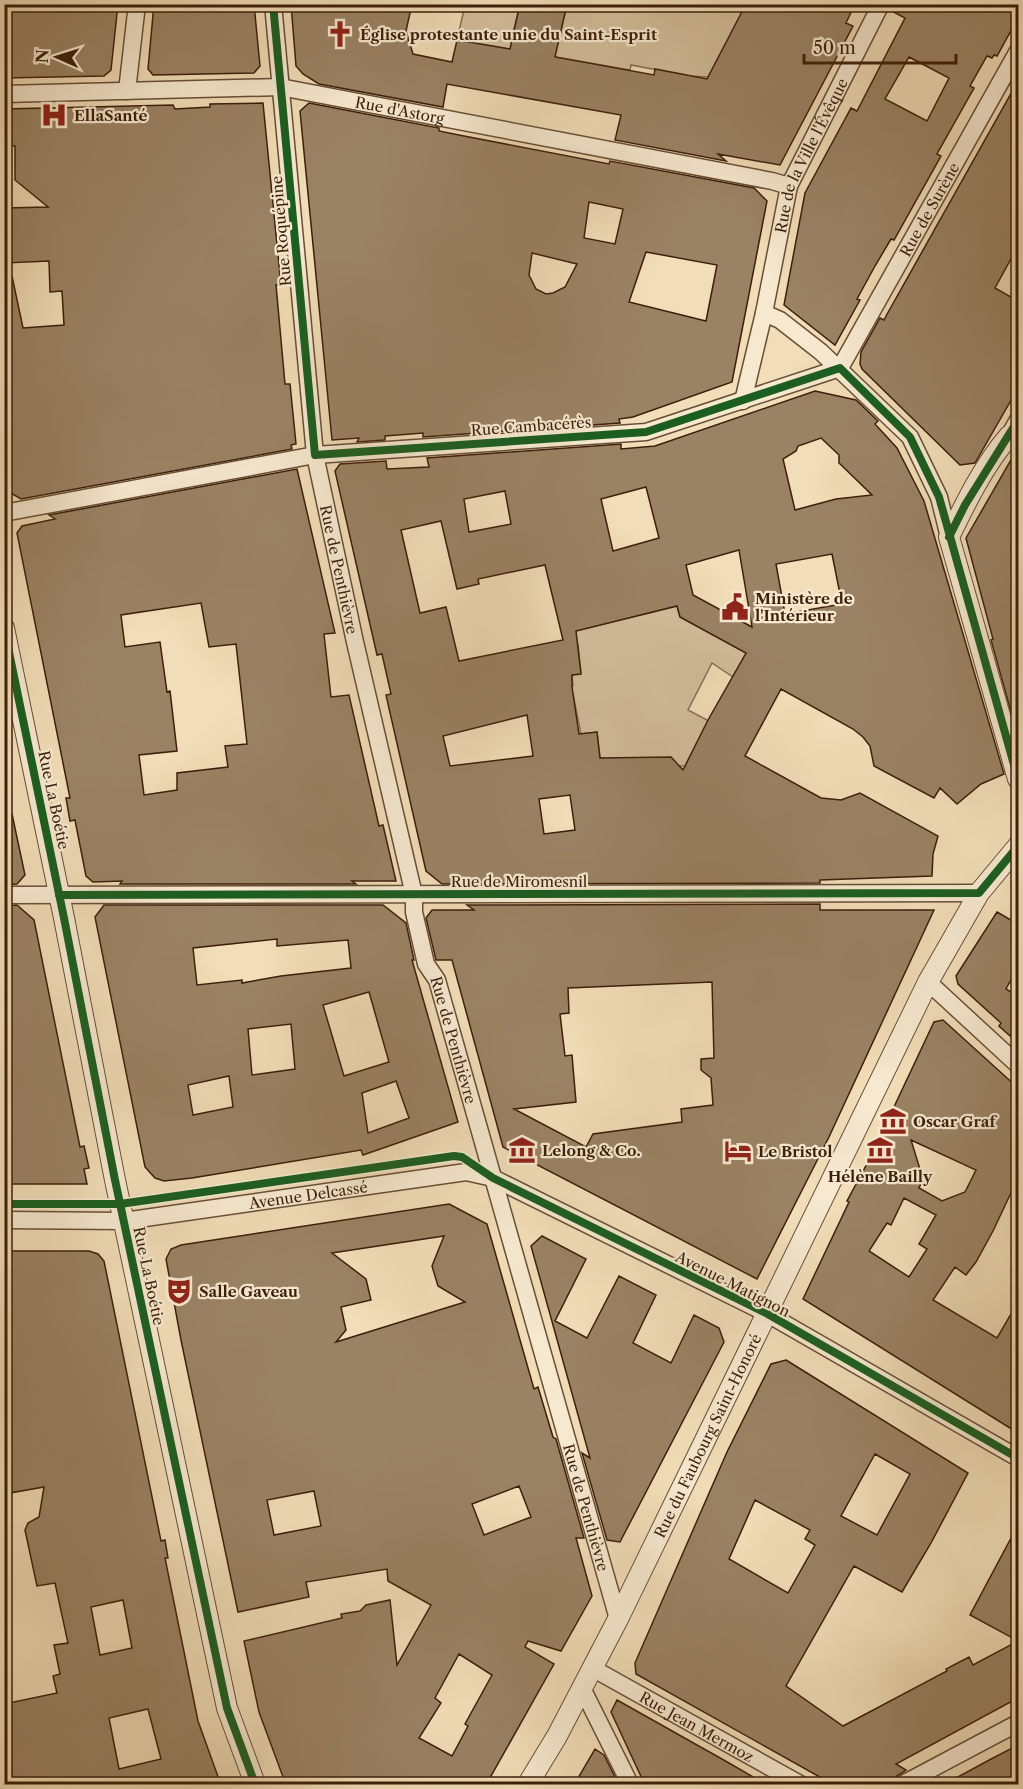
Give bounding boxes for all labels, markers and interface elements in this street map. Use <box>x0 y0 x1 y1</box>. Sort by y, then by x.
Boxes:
church icon: Église protestante unie du Saint-Esprit <box>325 19 355 49</box>
place label: Église protestante unie du Saint-Esprit <box>360 25 657 44</box>
north arrow <box>27 27 87 87</box>
scale bar <box>804 27 956 65</box>
text: 50 m <box>813 37 856 59</box>
text: N <box>32 49 52 64</box>
street label: Rue de la Ville l'Évêque <box>770 75 852 235</box>
street label: Rue d'Astorg <box>354 92 446 128</box>
hospital icon: EllaSanté <box>39 100 69 130</box>
place label: EllaSanté <box>74 106 148 125</box>
street label: Rue de Surène <box>895 159 963 260</box>
street label: Rue Roquépine <box>267 175 295 287</box>
street label: Rue Cambacérès <box>470 412 592 440</box>
street label: Rue de Penthièvre <box>316 503 363 636</box>
place label: Ministère de l'Intérieur <box>755 589 853 625</box>
public building icon: Ministère de l'Intérieur <box>720 592 750 622</box>
street label: Rue La Boétie <box>34 749 74 851</box>
street label: Rue de Miromesnil <box>451 872 588 891</box>
street label: Rue de Penthièvre <box>427 974 481 1106</box>
museum icon: Oscar Graf <box>878 1106 908 1136</box>
place label: Oscar Graf <box>913 1112 998 1131</box>
museum icon: Lelong & Co. <box>507 1135 537 1165</box>
museum icon: Hélène Bailly <box>865 1135 895 1165</box>
hotel icon: Le Bristol <box>723 1136 753 1166</box>
place label: Lelong & Co. <box>542 1141 641 1160</box>
place label: Le Bristol <box>758 1142 833 1161</box>
place label: Hélène Bailly <box>828 1167 933 1186</box>
street label: Avenue Delcassé <box>247 1177 369 1213</box>
street label: Rue La Boétie <box>129 1225 169 1327</box>
street label: Avenue Matignon <box>672 1246 794 1321</box>
theatre icon: Salle Gaveau <box>164 1276 194 1306</box>
place label: Salle Gaveau <box>199 1282 298 1301</box>
street label: Rue du Faubourg Saint-Honoré <box>650 1330 765 1541</box>
street label: Rue de Penthièvre <box>559 1442 613 1573</box>
street label: Rue Jean Mermoz <box>636 1687 758 1766</box>

